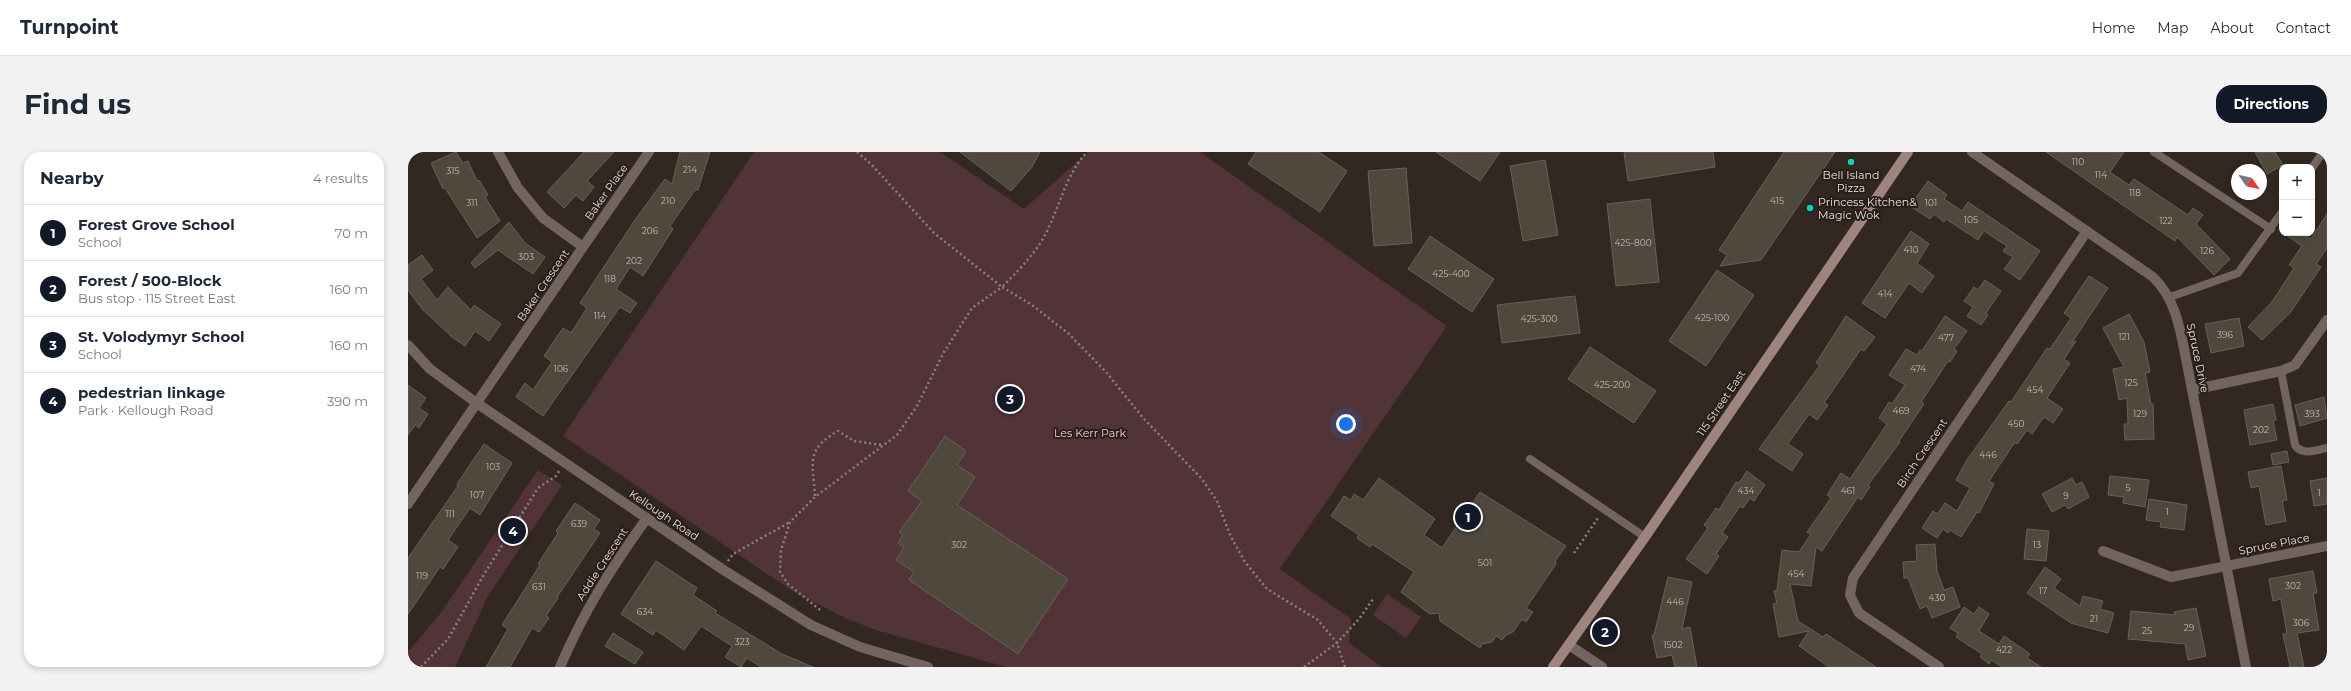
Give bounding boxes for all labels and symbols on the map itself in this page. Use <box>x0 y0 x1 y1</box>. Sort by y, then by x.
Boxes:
house number: 110 <box>2072 156 2084 167</box>
marker: Bell Island Pizza <box>1846 157 1856 167</box>
street label: Baker Place <box>582 161 631 223</box>
house number: 214 <box>683 164 697 175</box>
north arrow <box>2231 164 2267 200</box>
house number: 315 <box>446 165 460 176</box>
place label: Bell Island Pizza <box>1823 168 1879 195</box>
house number: 114 <box>2095 169 2107 180</box>
house number: 118 <box>2129 187 2141 198</box>
house number: 210 <box>661 195 675 206</box>
house number: 415 <box>1770 195 1784 206</box>
place label: Princess Kitchen& Magic Wok <box>1818 195 1917 222</box>
house number: 311 <box>466 197 478 208</box>
house number: 101 <box>1925 197 1937 208</box>
marker: Princess Kitchen& Magic Wok <box>1805 203 1815 213</box>
house number: 105 <box>1964 214 1978 225</box>
house number: 122 <box>2159 215 2173 226</box>
house number: 206 <box>642 225 659 236</box>
house number: 425-800 <box>1614 237 1652 248</box>
house number: 410 <box>1904 244 1919 255</box>
house number: 126 <box>2200 245 2214 256</box>
street label: Baker Crescent <box>514 246 573 324</box>
house number: 303 <box>518 251 534 262</box>
house number: 202 <box>626 255 642 266</box>
house number: 425-400 <box>1432 268 1470 279</box>
house number: 118 <box>604 273 616 284</box>
house number: 414 <box>1878 288 1893 299</box>
house number: 114 <box>594 310 606 321</box>
house number: 425-100 <box>1695 312 1729 323</box>
house number: 425-300 <box>1521 313 1557 324</box>
street label: Spruce Drive <box>2184 322 2212 394</box>
house number: 396 <box>2217 329 2234 340</box>
house number: 121 <box>2118 331 2130 342</box>
house number: 477 <box>1938 332 1954 343</box>
house number: 106 <box>554 363 569 374</box>
house number: 474 <box>1910 363 1926 374</box>
street label: 115 Street East <box>1694 367 1749 439</box>
house number: 125 <box>2124 377 2138 388</box>
house number: 425-200 <box>1594 379 1630 390</box>
pin: 3 <box>997 384 1023 414</box>
house number: 454 <box>2027 384 2044 395</box>
house number: 469 <box>1893 405 1910 416</box>
house number: 129 <box>2133 408 2147 419</box>
house number: 393 <box>2304 408 2320 419</box>
your location <box>1336 414 1356 434</box>
street label: Birch Crescent <box>1894 415 1951 490</box>
house number: 450 <box>2008 418 2025 429</box>
house number: 202 <box>2253 424 2269 435</box>
park label: Les Kerr Park <box>1054 426 1127 440</box>
house number: 446 <box>1979 449 1997 460</box>
house number: 103 <box>486 461 500 472</box>
house number: 5 <box>2125 482 2131 493</box>
house number: 434 <box>1738 485 1754 496</box>
house number: 461 <box>1841 485 1855 496</box>
street label: Kellough Road <box>626 487 702 543</box>
house number: 1 <box>2317 487 2321 498</box>
house number: 107 <box>470 489 484 500</box>
house number: 9 <box>2063 490 2069 501</box>
pin: 1 <box>1455 502 1481 532</box>
house number: 1 <box>2165 506 2169 517</box>
house number: 111 <box>445 508 455 519</box>
pin: 4 <box>500 516 526 546</box>
house number: 639 <box>571 518 588 529</box>
street label: Addie Crescent <box>573 525 631 603</box>
street label: Spruce Place <box>2237 530 2311 558</box>
house number: 302 <box>951 539 967 550</box>
house number: 13 <box>2033 539 2041 550</box>
house number: 501 <box>1478 557 1492 568</box>
house number: 454 <box>1788 568 1805 579</box>
house number: 119 <box>416 570 429 581</box>
house number: 302 <box>2285 580 2301 591</box>
house number: 631 <box>532 581 546 592</box>
house number: 17 <box>2039 585 2047 596</box>
house number: 430 <box>1929 592 1945 603</box>
house number: 446 <box>1666 596 1684 607</box>
house number: 634 <box>637 606 653 617</box>
house number: 21 <box>2090 613 2098 624</box>
pin: 2 <box>1592 617 1618 647</box>
house number: 306 <box>2293 617 2310 628</box>
house number: 29 <box>2184 622 2195 633</box>
house number: 25 <box>2142 625 2152 636</box>
house number: 323 <box>734 636 750 647</box>
house number: 1502 <box>1663 639 1683 650</box>
house number: 422 <box>1996 644 2012 655</box>

